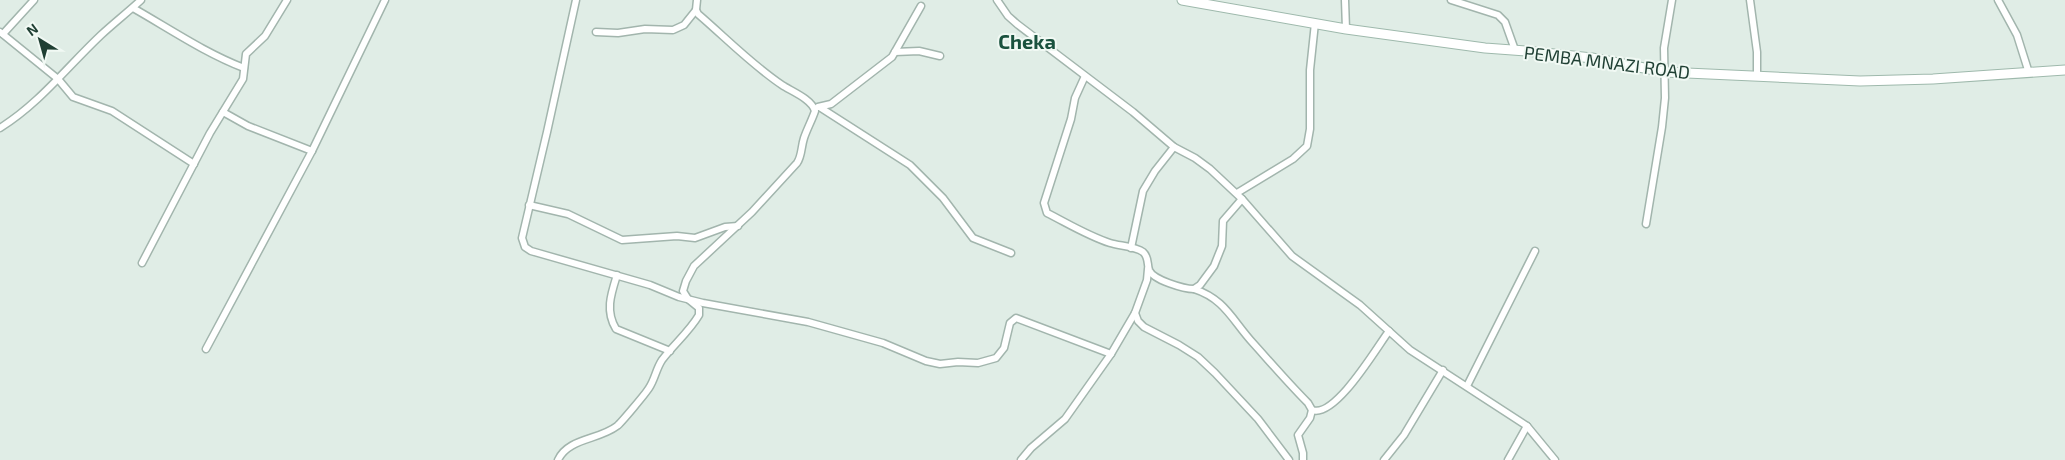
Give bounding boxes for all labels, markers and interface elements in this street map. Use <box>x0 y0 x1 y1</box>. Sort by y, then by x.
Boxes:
north arrow <box>15 15 65 65</box>
text: N <box>23 19 41 39</box>
district label: Cheka <box>998 29 1056 53</box>
street label: PEMBA MNAZI ROAD <box>1523 41 1691 83</box>

